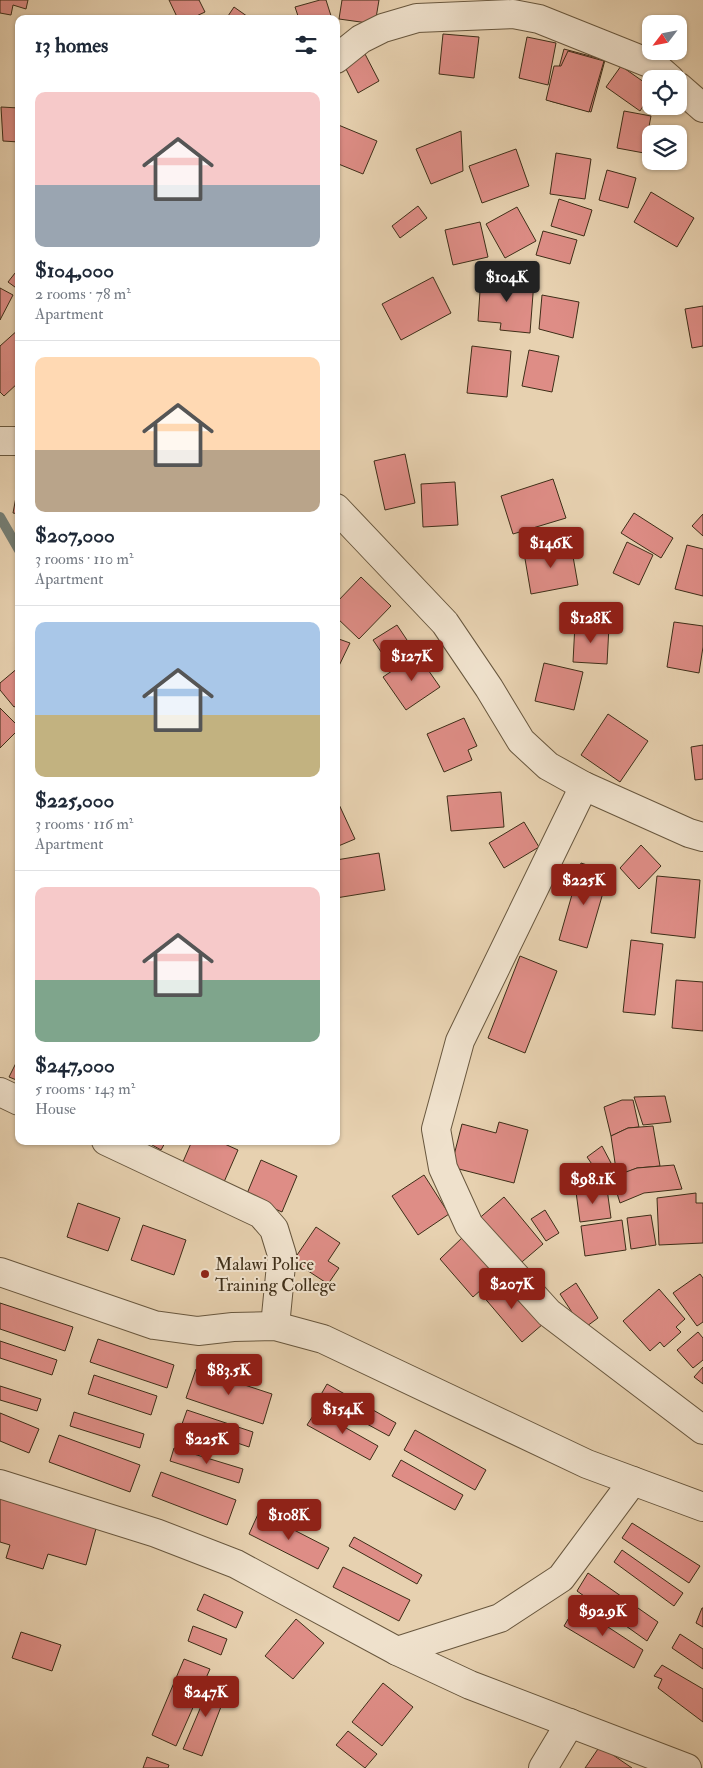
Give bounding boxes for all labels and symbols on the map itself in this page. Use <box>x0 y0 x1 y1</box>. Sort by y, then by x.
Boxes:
north arrow <box>642 15 688 60</box>
pin: $104K <box>472 260 542 303</box>
pin: $146K <box>516 526 586 569</box>
pin: $128K <box>556 602 626 644</box>
pin: $127K <box>377 640 447 682</box>
pin: $225K <box>549 864 619 906</box>
pin: $98.1K <box>552 1162 634 1205</box>
place label: Malawi Police Training College <box>215 1253 337 1297</box>
marker: Malawi Police Training College <box>199 1268 211 1280</box>
pin: $207K <box>477 1268 547 1310</box>
pin: $83.5K <box>188 1354 270 1396</box>
pin: $154K <box>308 1392 378 1435</box>
pin: $225K <box>172 1422 242 1465</box>
pin: $108K <box>254 1498 324 1541</box>
pin: $92.9K <box>562 1594 644 1637</box>
pin: $247K <box>171 1676 241 1718</box>

